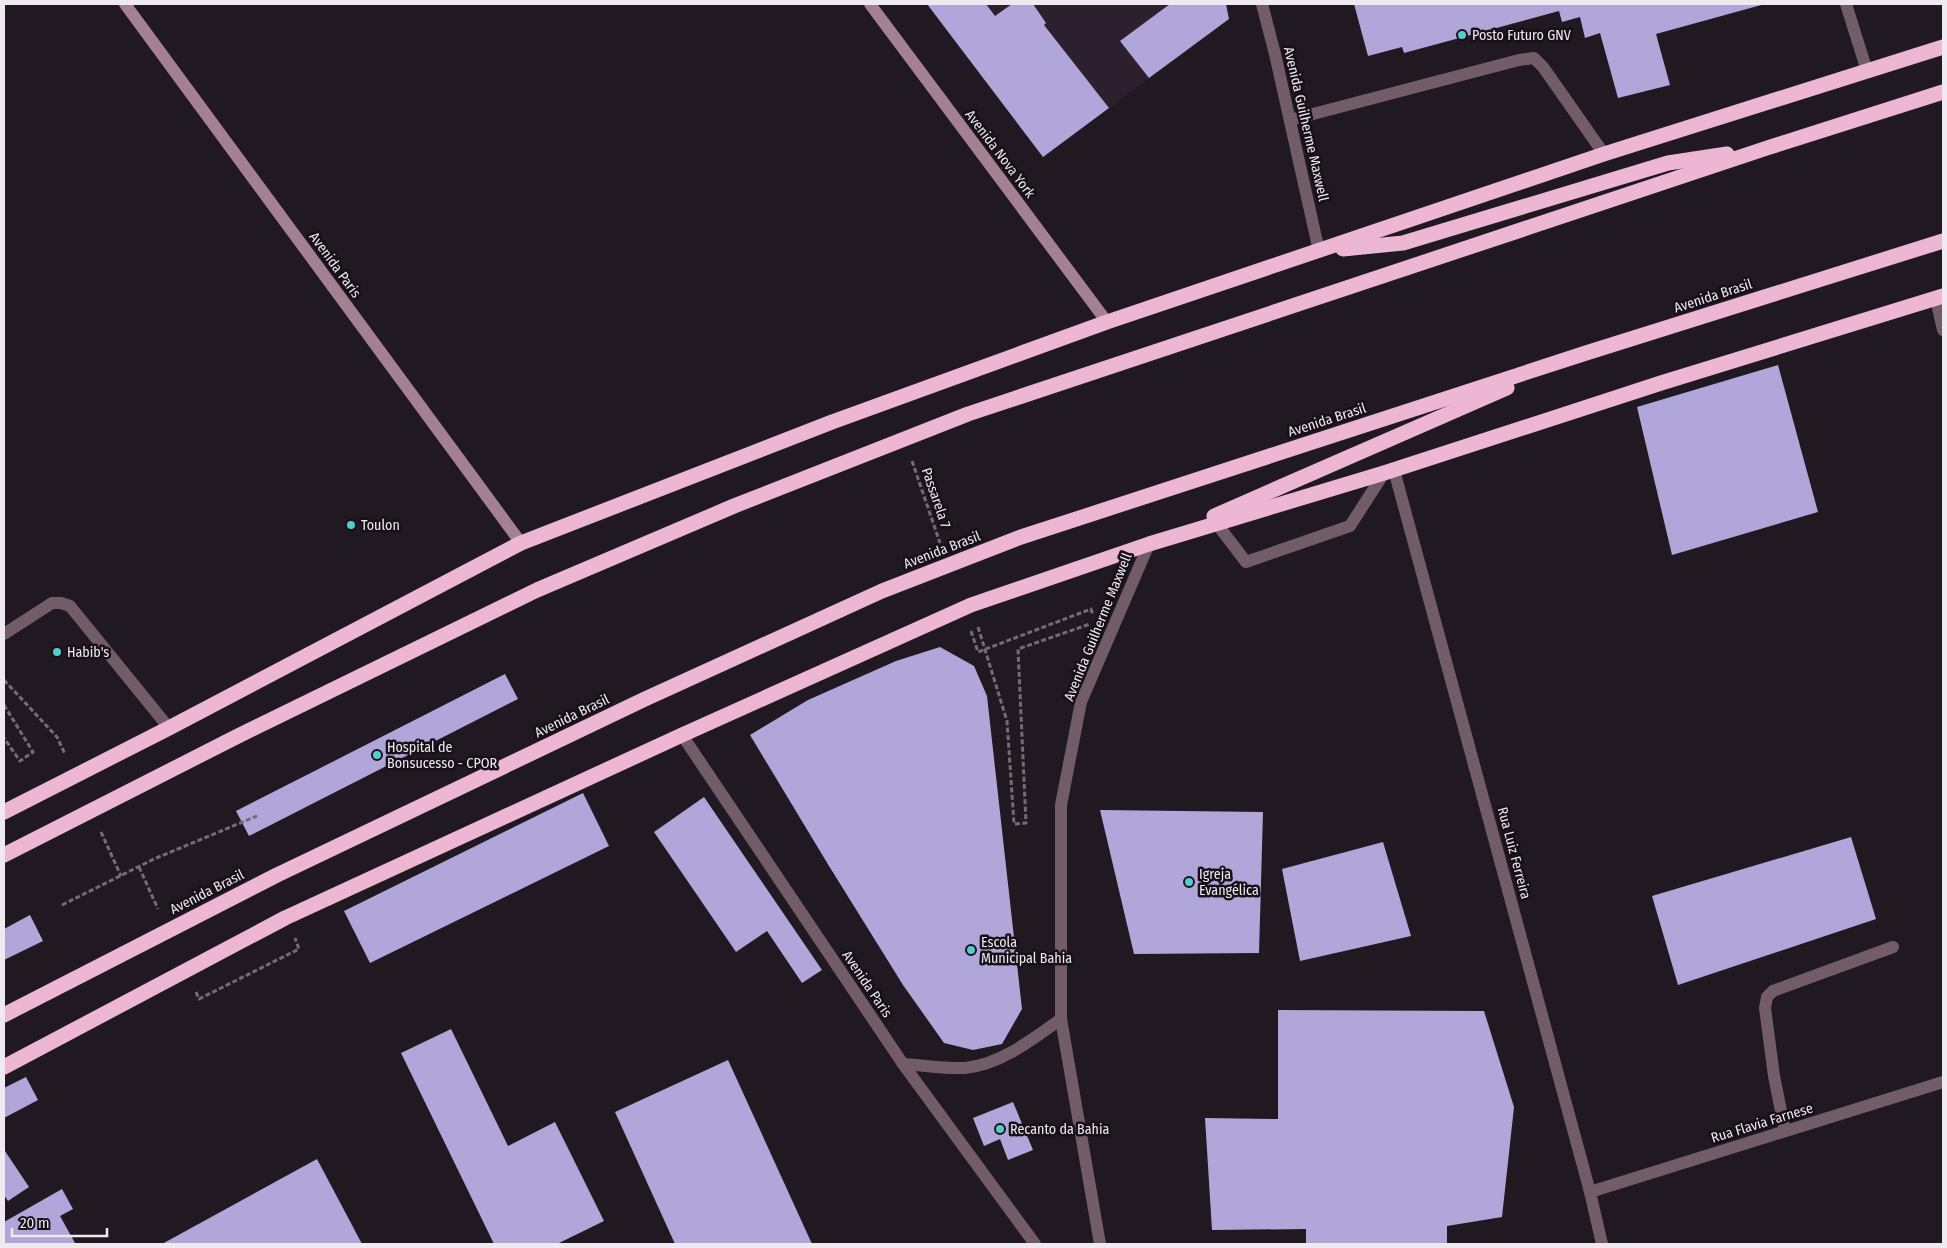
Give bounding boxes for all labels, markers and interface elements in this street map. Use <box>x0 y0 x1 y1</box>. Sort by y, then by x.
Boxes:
place label: Posto Futuro GNV <box>1472 27 1572 44</box>
marker: Posto Futuro GNV <box>1456 29 1468 41</box>
street label: Avenida Guilherme Maxwell <box>1280 45 1332 203</box>
street label: Avenida Nova York <box>961 107 1039 202</box>
street label: Avenida Paris <box>306 229 364 301</box>
street label: Avenida Brasil <box>1672 275 1754 317</box>
street label: Avenida Brasil <box>1286 399 1368 441</box>
street label: Passarela 7 <box>918 466 954 531</box>
place label: Toulon <box>361 517 400 534</box>
marker: Toulon <box>345 519 357 531</box>
street label: Avenida Brasil <box>901 527 983 572</box>
street label: Avenida Guilherme Maxwell <box>1060 550 1136 704</box>
place label: Habib's <box>67 644 109 661</box>
marker: Habib's <box>51 646 63 658</box>
street label: Avenida Brasil <box>532 690 612 741</box>
place label: Hospital de Bonsucesso - CPOR <box>387 739 497 772</box>
marker: Hospital de Bonsucesso - CPOR <box>371 749 383 761</box>
street label: Rua Luiz Ferreira <box>1494 805 1534 901</box>
street label: Avenida Brasil <box>167 866 247 918</box>
place label: Igreja Evangélica <box>1199 866 1259 899</box>
marker: Igreja Evangélica <box>1183 876 1195 888</box>
place label: Escola Municipal Bahia <box>981 934 1072 967</box>
marker: Escola Municipal Bahia <box>965 944 977 956</box>
street label: Avenida Paris <box>838 947 896 1021</box>
street label: Rua Flavia Farnese <box>1709 1099 1815 1147</box>
place label: Recanto da Bahia <box>1010 1121 1110 1138</box>
marker: Recanto da Bahia <box>994 1123 1006 1135</box>
scale bar <box>12 1206 108 1238</box>
text: 20 m <box>20 1214 50 1232</box>

